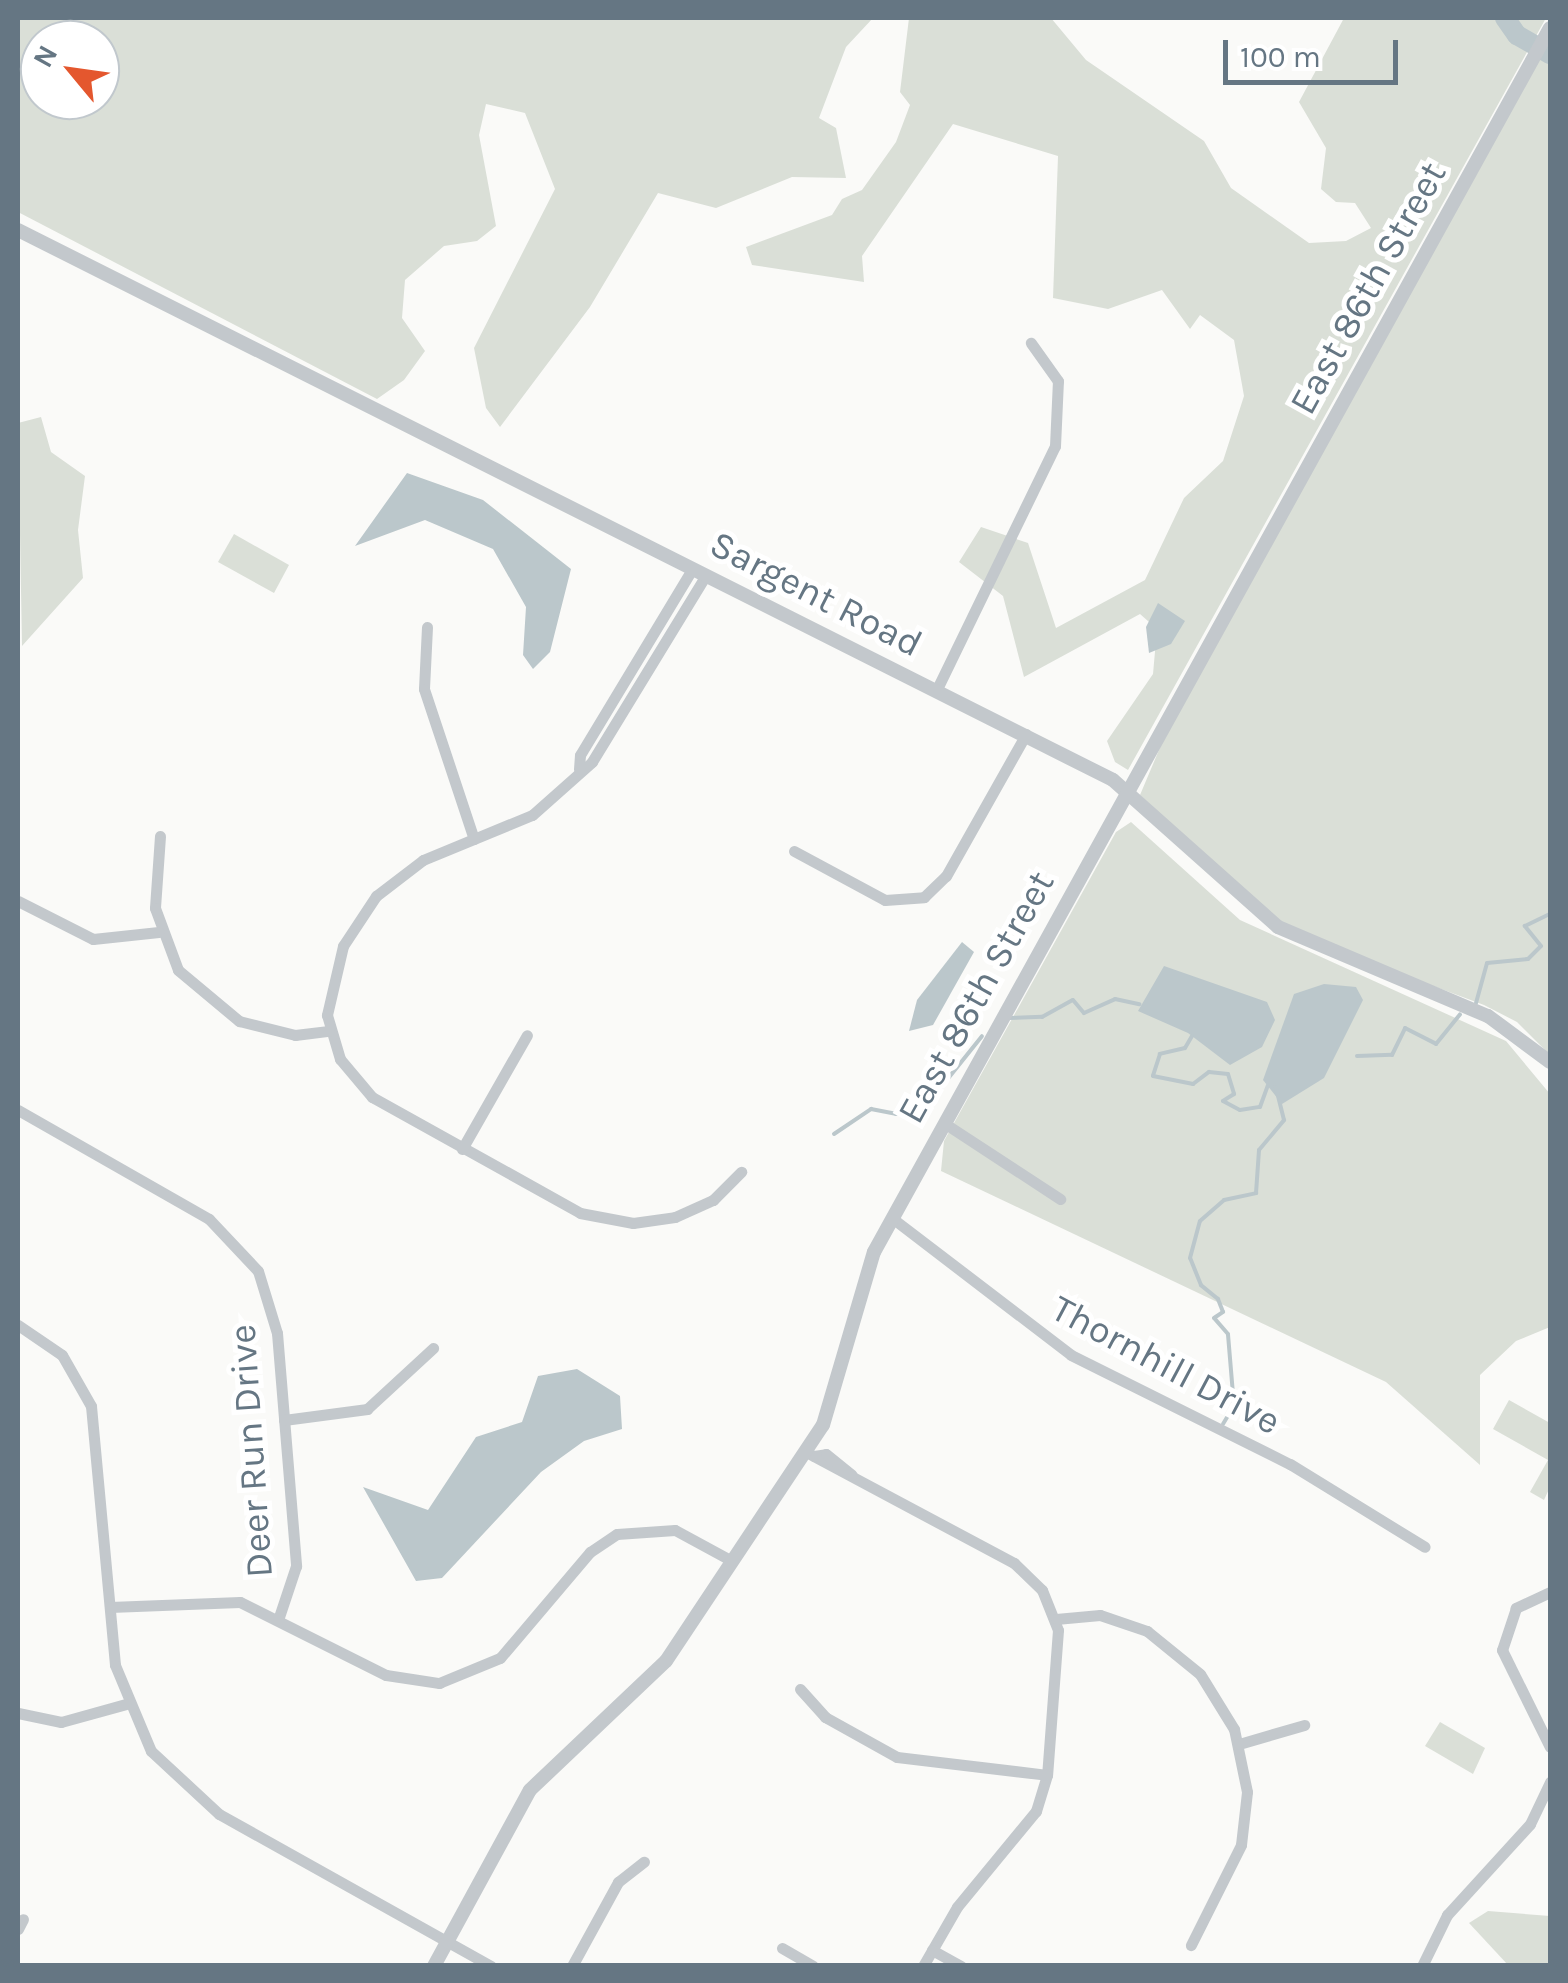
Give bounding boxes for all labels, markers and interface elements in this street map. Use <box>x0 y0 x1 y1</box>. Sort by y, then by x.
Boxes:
north arrow <box>20 20 120 120</box>
scale bar <box>1228 20 1403 82</box>
text: N <box>26 39 64 73</box>
text: 100 m <box>1240 39 1321 75</box>
street label: East 86th Street <box>1280 154 1456 422</box>
street label: Sargent Road <box>702 521 930 667</box>
street label: East 86th Street <box>888 863 1064 1131</box>
street label: Thornhill Drive <box>1044 1286 1288 1444</box>
street label: Deer Run Drive <box>219 1323 283 1579</box>

